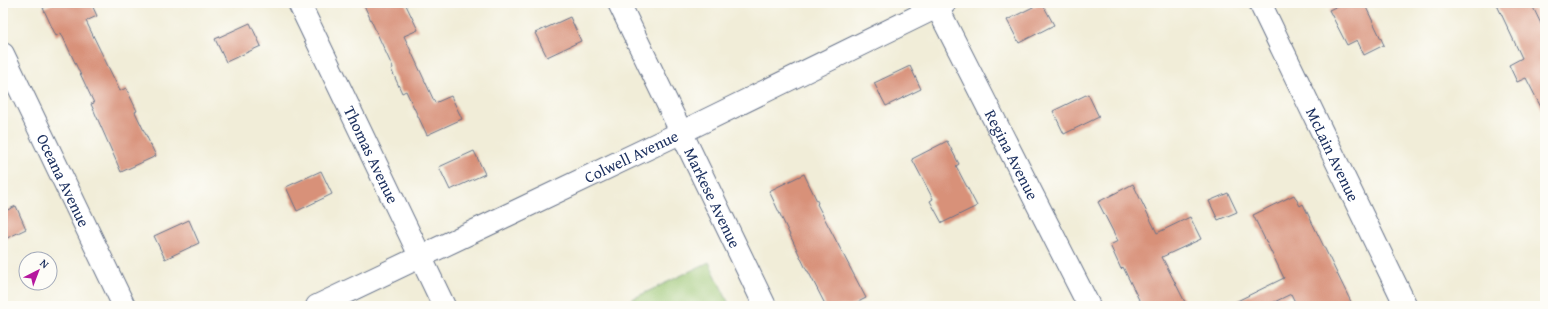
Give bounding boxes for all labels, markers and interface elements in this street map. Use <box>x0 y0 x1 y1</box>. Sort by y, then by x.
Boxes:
street label: Thomas Avenue <box>338 102 405 207</box>
street label: McLain Avenue <box>1300 103 1366 205</box>
street label: Regina Avenue <box>979 105 1045 204</box>
street label: Colwell Avenue <box>580 124 682 189</box>
street label: Oceana Avenue <box>31 129 96 231</box>
street label: Markese Avenue <box>678 143 747 252</box>
north arrow <box>18 251 58 291</box>
text: N <box>37 255 53 272</box>

